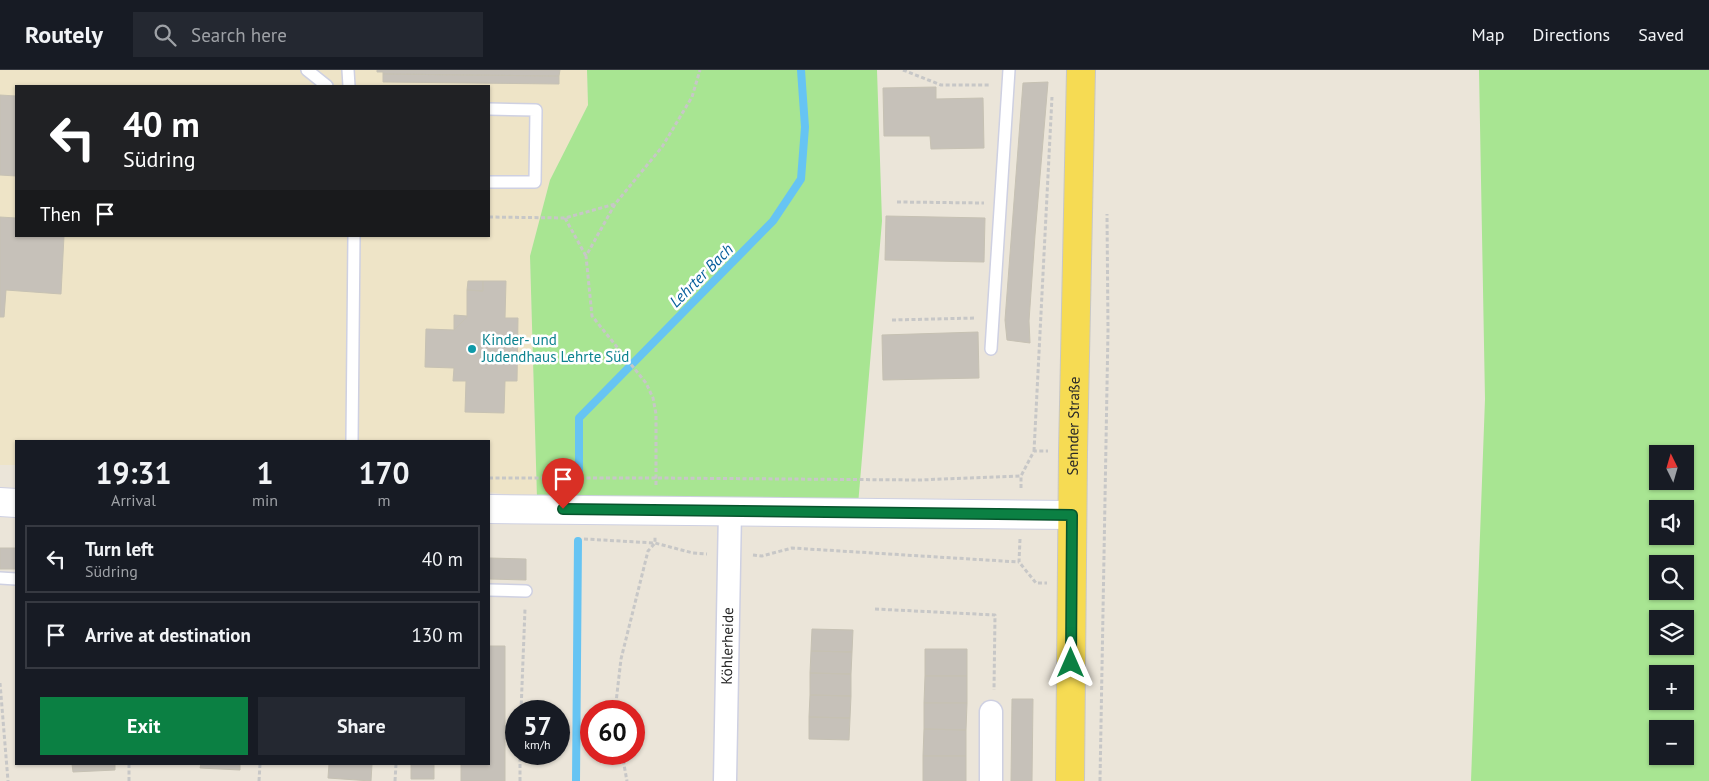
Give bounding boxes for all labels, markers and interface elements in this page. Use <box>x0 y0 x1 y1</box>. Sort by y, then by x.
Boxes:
search box <box>133 12 483 57</box>
text: Routely <box>25 19 103 50</box>
icon: search <box>151 21 179 49</box>
text: Search here <box>191 23 287 47</box>
text: Map <box>1472 23 1504 46</box>
text: Directions <box>1532 23 1610 46</box>
text: Saved <box>1638 23 1684 46</box>
text: 40 m <box>123 101 200 147</box>
icon: left <box>40 105 105 170</box>
text: Südring <box>123 145 196 173</box>
icon: arrive <box>91 200 119 228</box>
text: Then <box>40 202 81 226</box>
water label: Lehrter Bach <box>665 239 737 311</box>
place label: Kinder- und Judendhaus Lehrte Süd <box>481 330 629 366</box>
marker: Kinder- und Judendhaus Lehrte Süd <box>466 343 478 355</box>
street label: Sehnder Straße <box>1063 376 1084 476</box>
north arrow <box>1649 445 1694 490</box>
map controls <box>1649 445 1694 765</box>
text: 19:31 <box>95 453 172 492</box>
text: 1 <box>257 453 274 492</box>
text: 170 <box>358 453 410 492</box>
pin <box>542 458 584 509</box>
icon: arrive <box>549 465 577 493</box>
text: Arrival <box>111 490 156 510</box>
text: min <box>252 490 278 510</box>
text: m <box>378 490 391 510</box>
button: sound <box>1649 500 1694 545</box>
text: Turn left <box>85 537 154 561</box>
icon: left <box>42 545 70 573</box>
text: 40 m <box>422 547 463 571</box>
button: search <box>1649 555 1694 600</box>
text: Südring <box>85 561 138 581</box>
street label: Köhlerheide <box>717 607 737 685</box>
button: layers <box>1649 610 1694 655</box>
icon: arrive <box>42 621 70 649</box>
text: Arrive at destination <box>85 623 251 647</box>
text: 130 m <box>411 623 463 647</box>
position arrow <box>1044 636 1096 688</box>
button: + <box>1649 665 1694 710</box>
button: Exit <box>40 697 248 755</box>
button: Share <box>258 697 465 755</box>
speed limit sign: 60 <box>580 700 645 765</box>
text: 57 <box>523 710 552 742</box>
button: − <box>1649 720 1694 765</box>
text: km/h <box>524 737 551 752</box>

